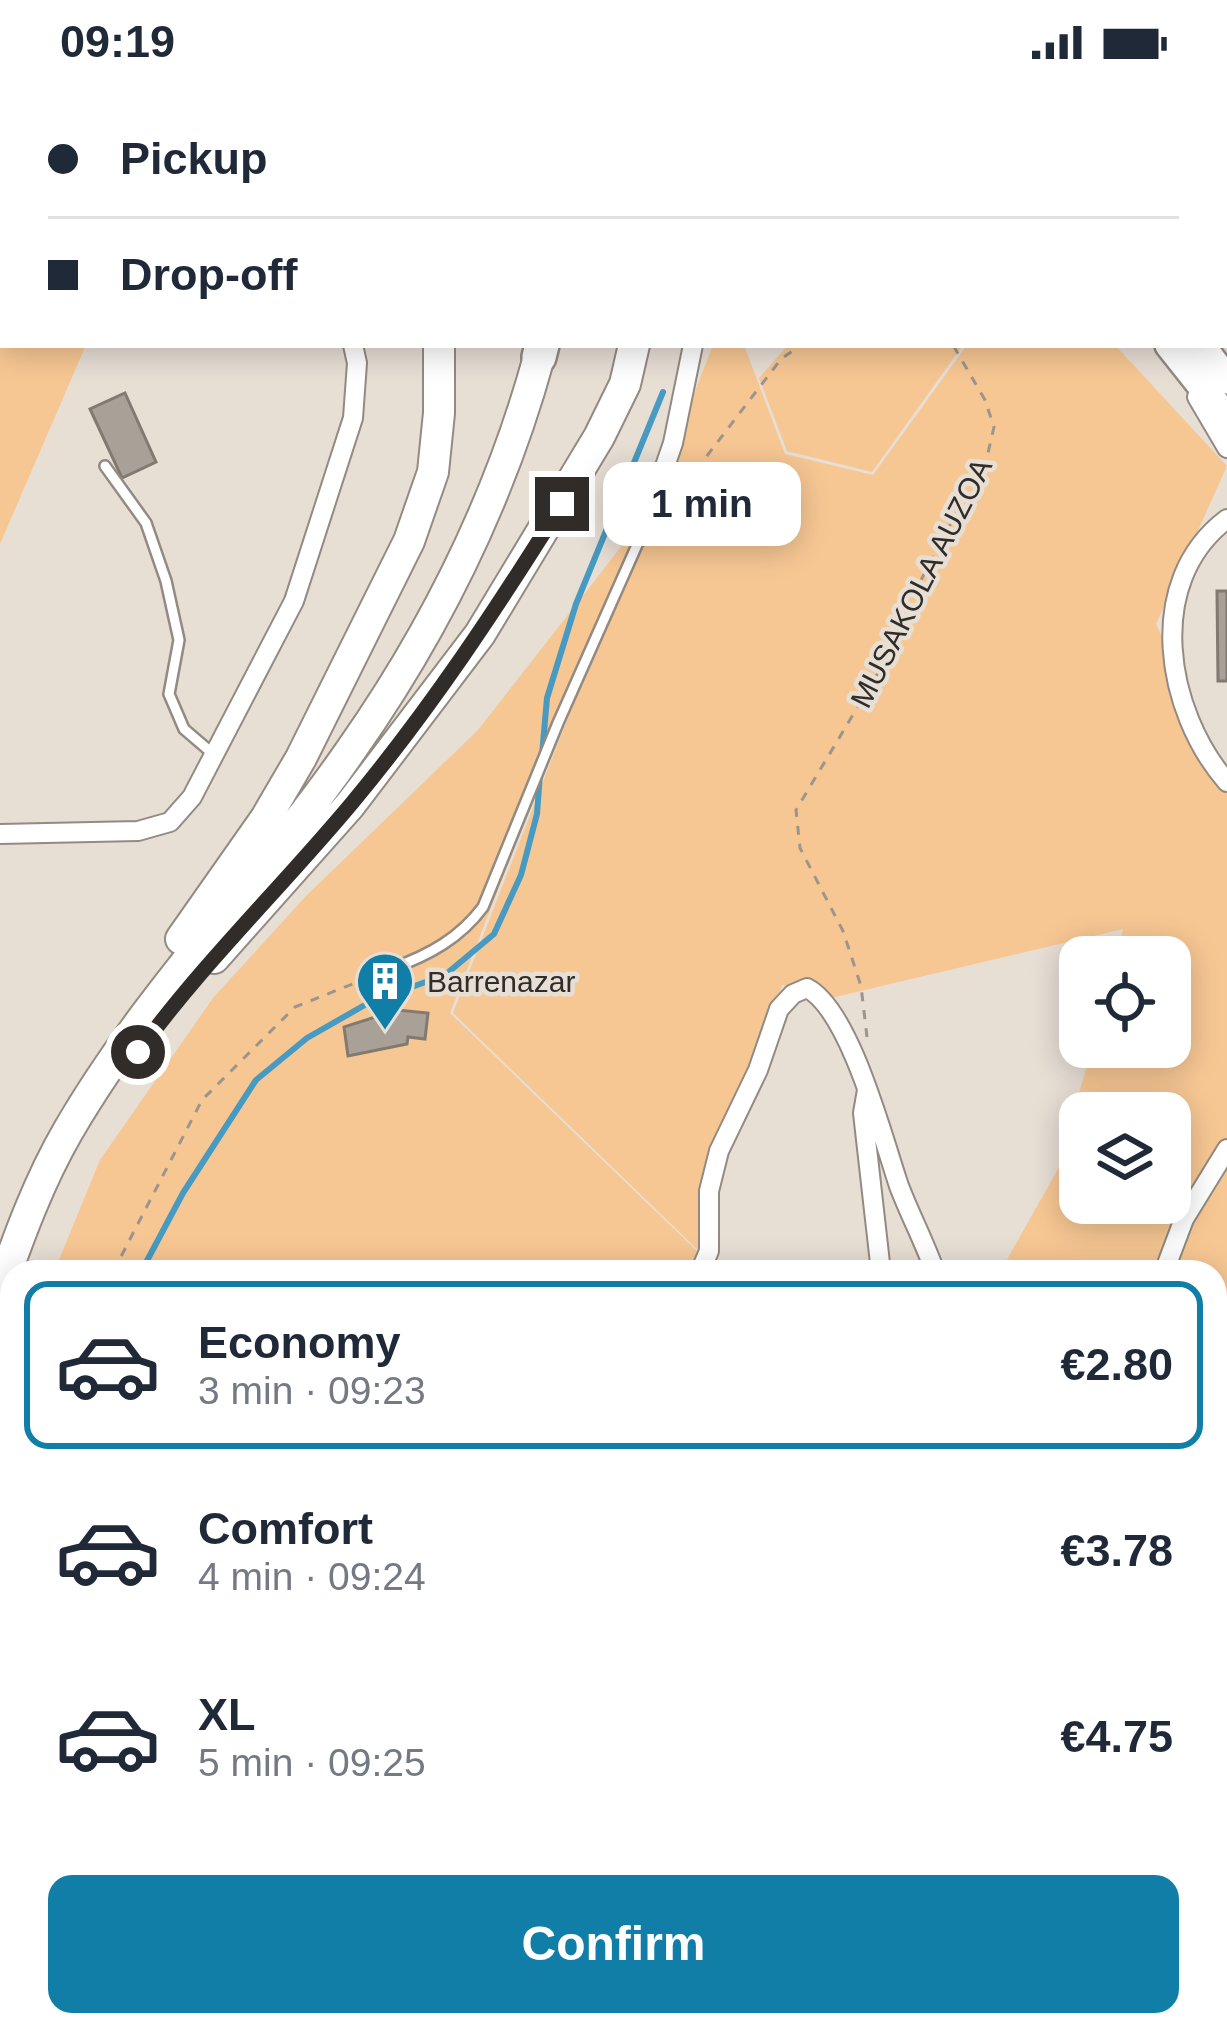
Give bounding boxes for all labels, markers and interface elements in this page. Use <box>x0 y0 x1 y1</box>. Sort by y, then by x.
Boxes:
text: 09:19 <box>60 16 175 67</box>
text: Pickup <box>120 133 268 184</box>
text: Drop-off <box>120 249 297 300</box>
street label: MUSAKOLA AUZOA <box>844 453 998 713</box>
callout: 1 min <box>604 462 802 546</box>
route end <box>535 477 589 531</box>
text: 1 min <box>651 482 753 525</box>
map controls <box>1059 936 1191 1224</box>
button: locate <box>1059 936 1191 1068</box>
building icon: Barrenazar <box>354 950 416 1032</box>
place label: Barrenazar <box>427 965 575 998</box>
route start <box>111 1025 165 1079</box>
button: layers <box>1059 1092 1191 1224</box>
icon: car <box>54 1311 162 1419</box>
text: Economy <box>198 1317 401 1368</box>
text: €2.80 <box>1060 1339 1173 1390</box>
text: 3 min · 09:23 <box>198 1369 426 1412</box>
icon: car <box>54 1497 162 1605</box>
text: Comfort <box>198 1503 373 1554</box>
text: €3.78 <box>1060 1525 1173 1576</box>
text: 4 min · 09:24 <box>198 1555 426 1598</box>
icon: car <box>54 1683 162 1791</box>
text: XL <box>198 1689 256 1740</box>
text: €4.75 <box>1060 1711 1173 1762</box>
text: 5 min · 09:25 <box>198 1741 426 1784</box>
button: Confirm <box>48 1875 1179 2013</box>

